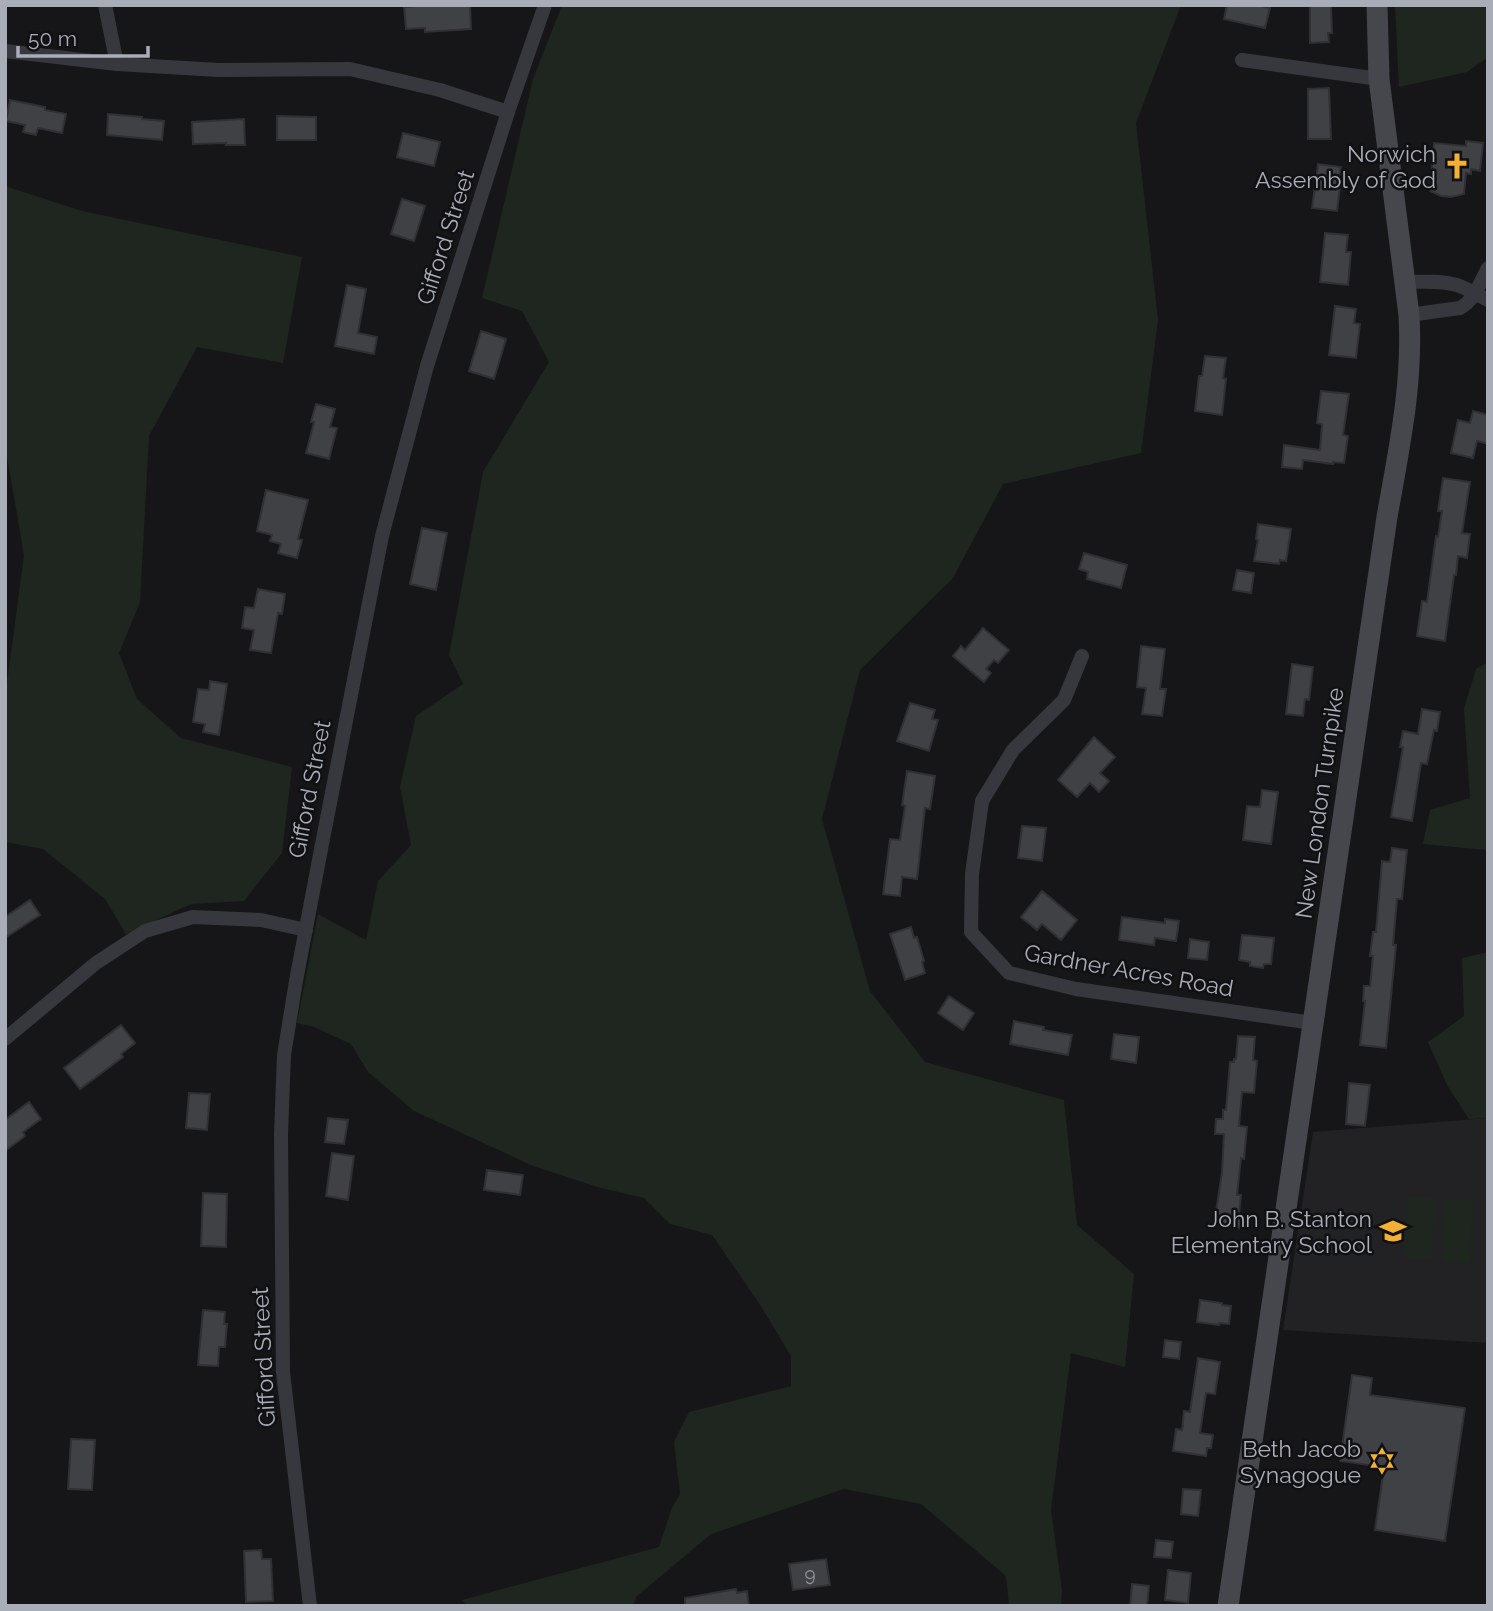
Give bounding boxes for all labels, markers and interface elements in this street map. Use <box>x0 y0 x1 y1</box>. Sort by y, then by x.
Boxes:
scale bar <box>18 14 147 58</box>
text: 50 m <box>28 26 77 51</box>
place label: Norwich Assembly of God <box>1255 140 1436 193</box>
church icon: Norwich Assembly of God <box>1442 151 1472 181</box>
street label: Gifford Street <box>411 166 480 308</box>
street label: New London Turnpike <box>1289 686 1349 920</box>
street label: Gifford Street <box>282 717 336 860</box>
street label: Gardner Acres Road <box>1022 938 1236 1002</box>
place label: John B. Stanton Elementary School <box>1171 1205 1373 1258</box>
school or university icon: John B. Stanton Elementary School <box>1378 1216 1408 1246</box>
street label: Gifford Street <box>246 1286 280 1428</box>
place label: Beth Jacob Synagogue <box>1240 1435 1361 1488</box>
synagogue icon: Beth Jacob Synagogue <box>1367 1446 1397 1476</box>
house number: 9 <box>804 1563 816 1585</box>

